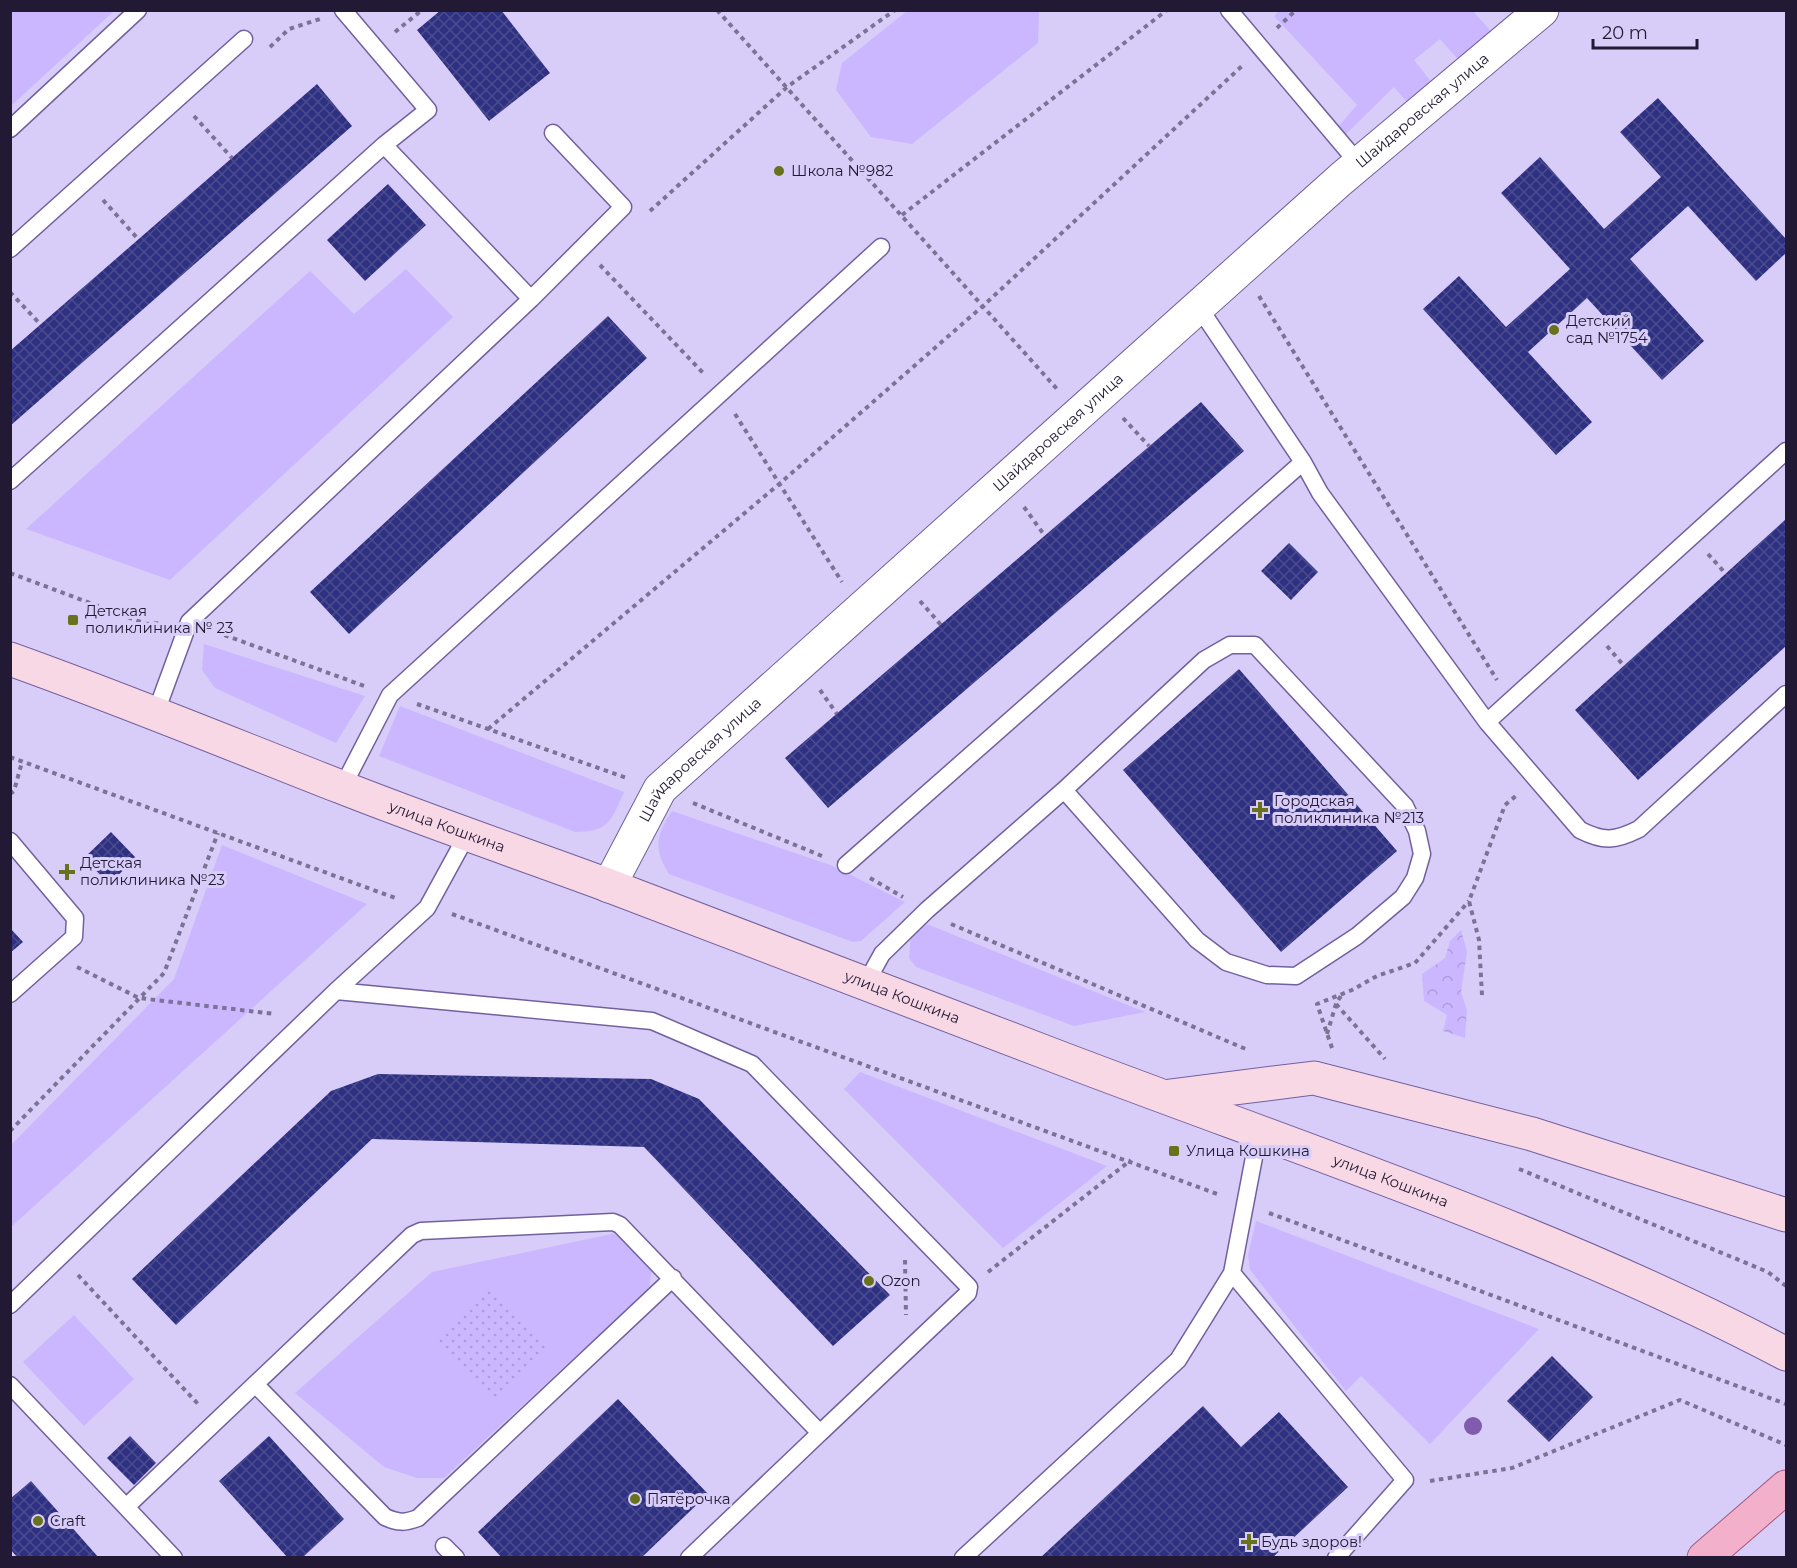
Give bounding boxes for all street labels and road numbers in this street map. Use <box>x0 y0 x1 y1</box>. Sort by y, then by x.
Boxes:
street label: Шайдаровская улица <box>1351 49 1493 172</box>
street label: Шайдаровская улица <box>989 369 1127 495</box>
street label: Шайдаровская улица <box>634 693 765 825</box>
street label: улица Кошкина <box>385 796 508 856</box>
street label: улица Кошкина <box>841 966 963 1028</box>
street label: улица Кошкина <box>1329 1150 1451 1211</box>

